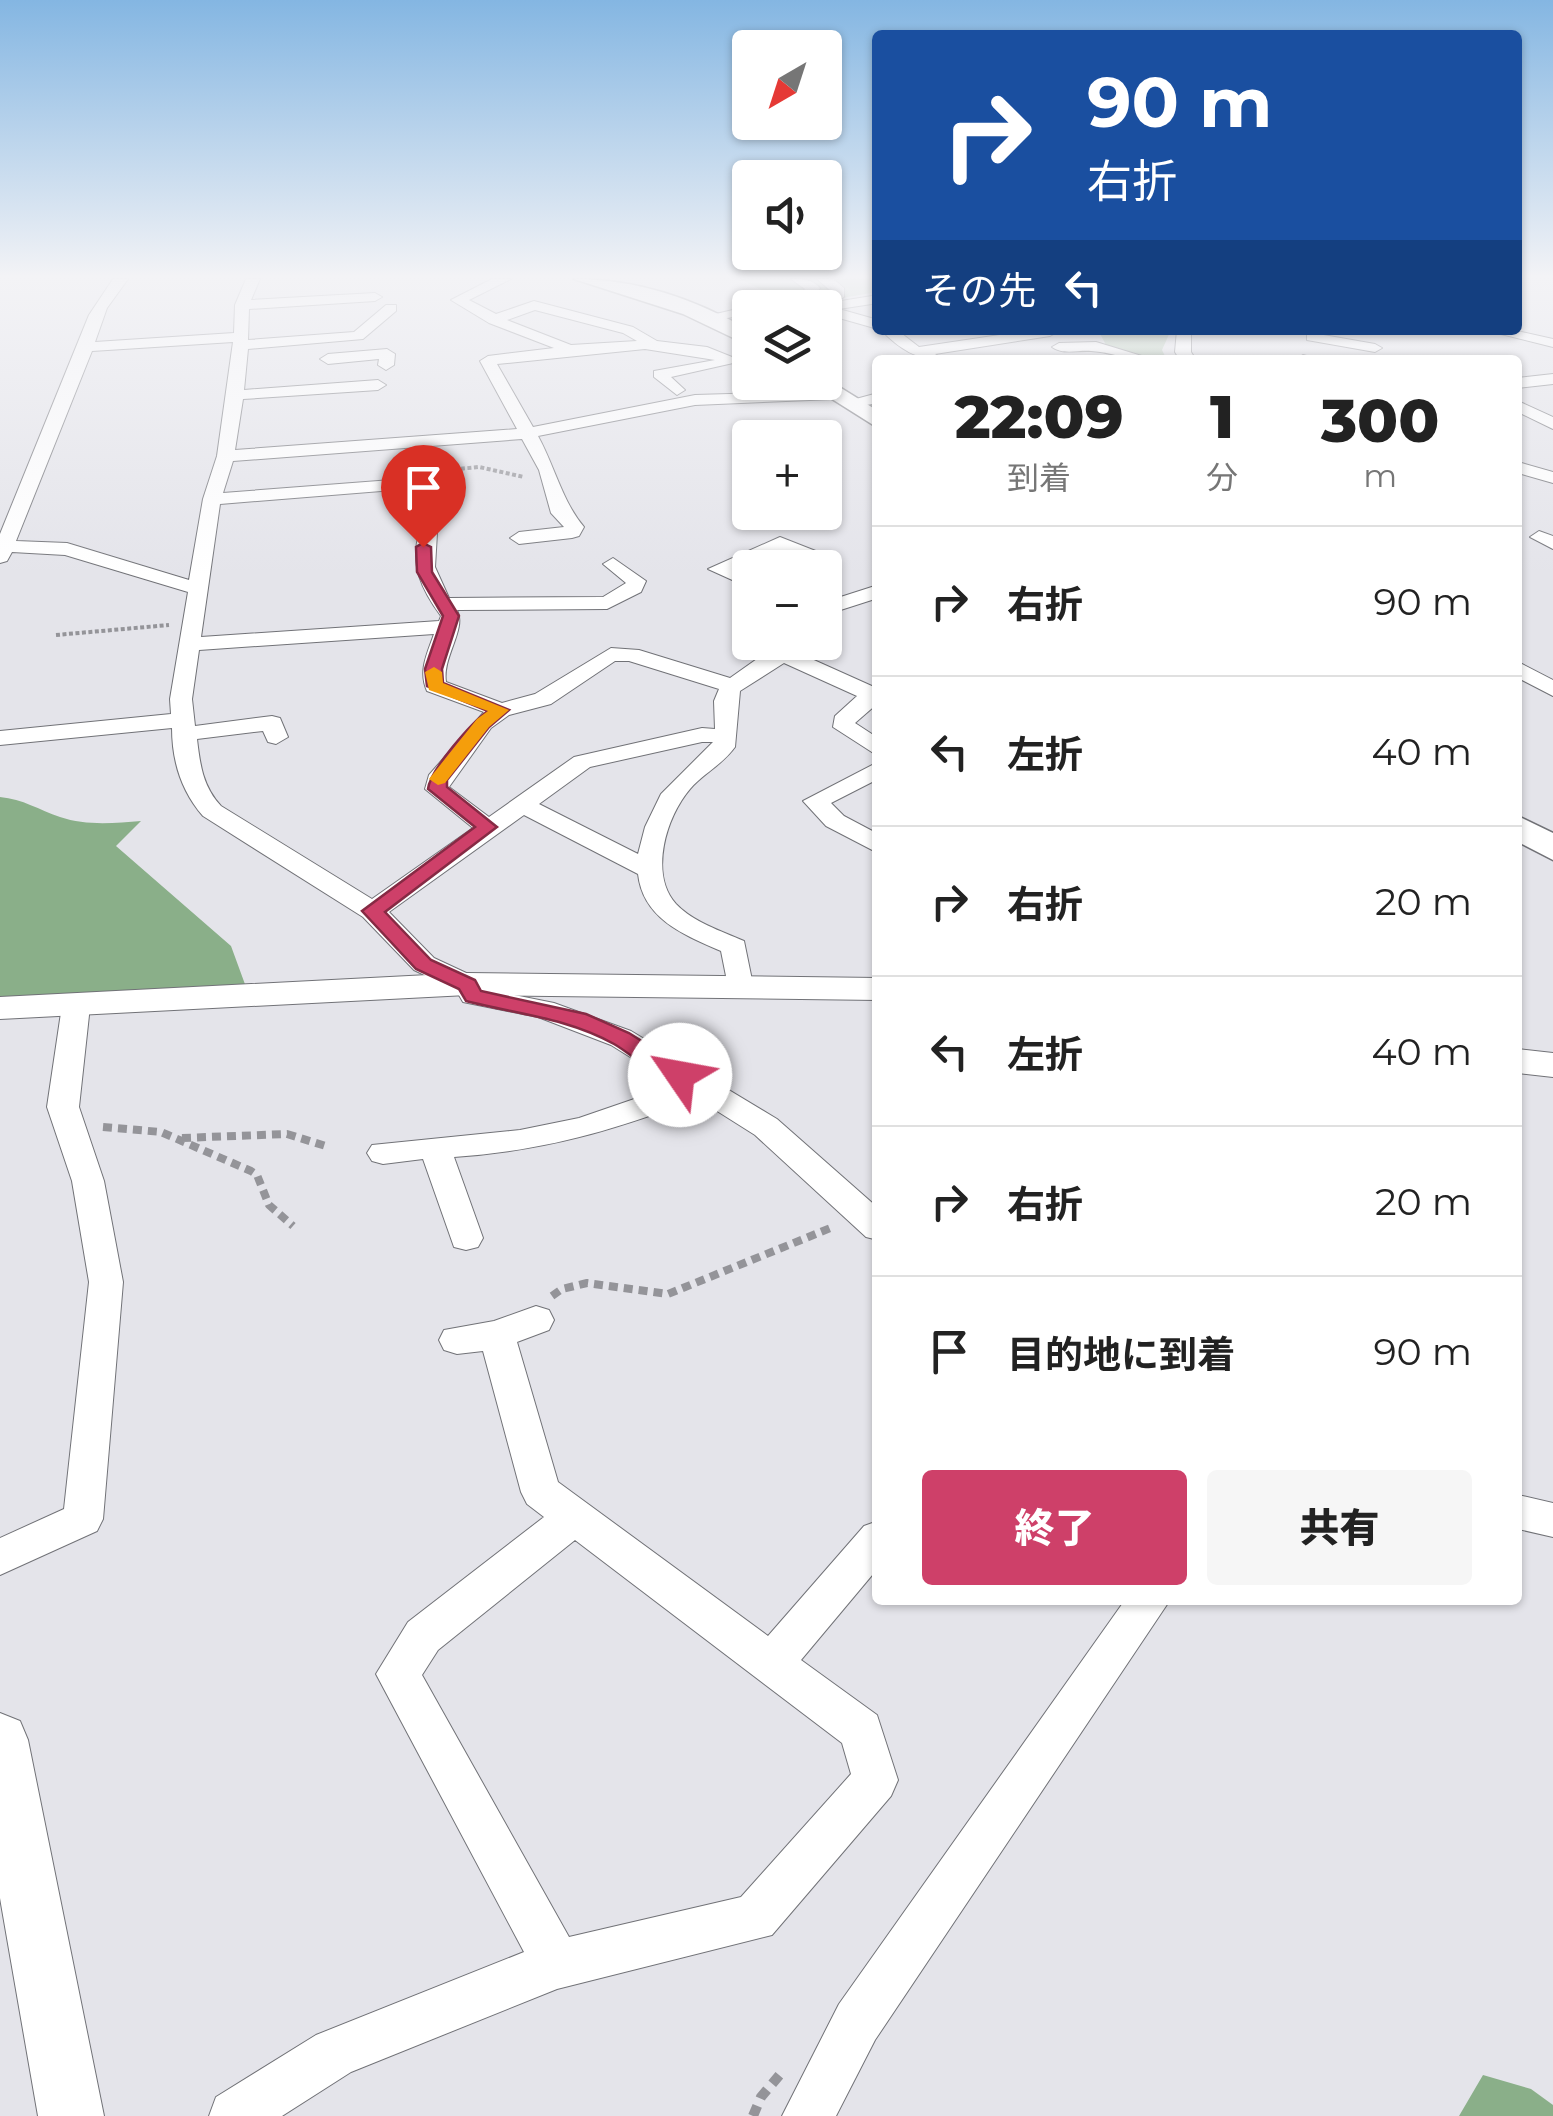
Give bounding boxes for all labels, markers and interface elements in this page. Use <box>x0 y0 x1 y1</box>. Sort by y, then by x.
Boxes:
north arrow <box>732 30 842 140</box>
map controls <box>732 30 842 660</box>
text: 90 m <box>1087 59 1272 145</box>
icon: right <box>922 70 1052 200</box>
text: 右折 <box>1087 153 1177 208</box>
button: sound <box>732 160 842 270</box>
icon: left <box>1056 260 1111 315</box>
text: その先 <box>922 267 1036 314</box>
button: layers <box>732 290 842 400</box>
text: 22:09 <box>955 380 1124 453</box>
text: 1 <box>1210 380 1234 453</box>
text: 300 <box>1321 384 1439 457</box>
button: + <box>732 420 842 530</box>
pin <box>381 445 466 548</box>
text: m <box>1363 456 1397 495</box>
text: 到着 <box>1007 458 1071 497</box>
text: 分 <box>1206 458 1238 497</box>
icon: arrive <box>396 460 451 515</box>
button: − <box>732 550 842 660</box>
icon: right <box>922 574 977 629</box>
text: 90 m <box>1373 578 1472 625</box>
text: 右折 <box>1007 581 1083 628</box>
icon: left <box>922 724 977 779</box>
text: 40 m <box>1371 728 1472 775</box>
text: 左折 <box>1007 731 1083 778</box>
icon: right <box>922 874 977 929</box>
text: 20 m <box>1375 878 1472 925</box>
text: 右折 <box>1007 881 1083 928</box>
position arrow <box>628 1023 732 1127</box>
icon: left <box>922 1024 977 1079</box>
text: 40 m <box>1371 1028 1472 1075</box>
text: 左折 <box>1007 1031 1083 1078</box>
icon: right <box>922 1174 977 1229</box>
text: 20 m <box>1375 1178 1472 1225</box>
text: 右折 <box>1007 1181 1083 1228</box>
icon: arrive <box>922 1324 977 1379</box>
text: 90 m <box>1373 1328 1472 1375</box>
text: 目的地に到着 <box>1007 1331 1235 1378</box>
button: 終了 <box>922 1470 1187 1585</box>
button: 共有 <box>1207 1470 1472 1585</box>

